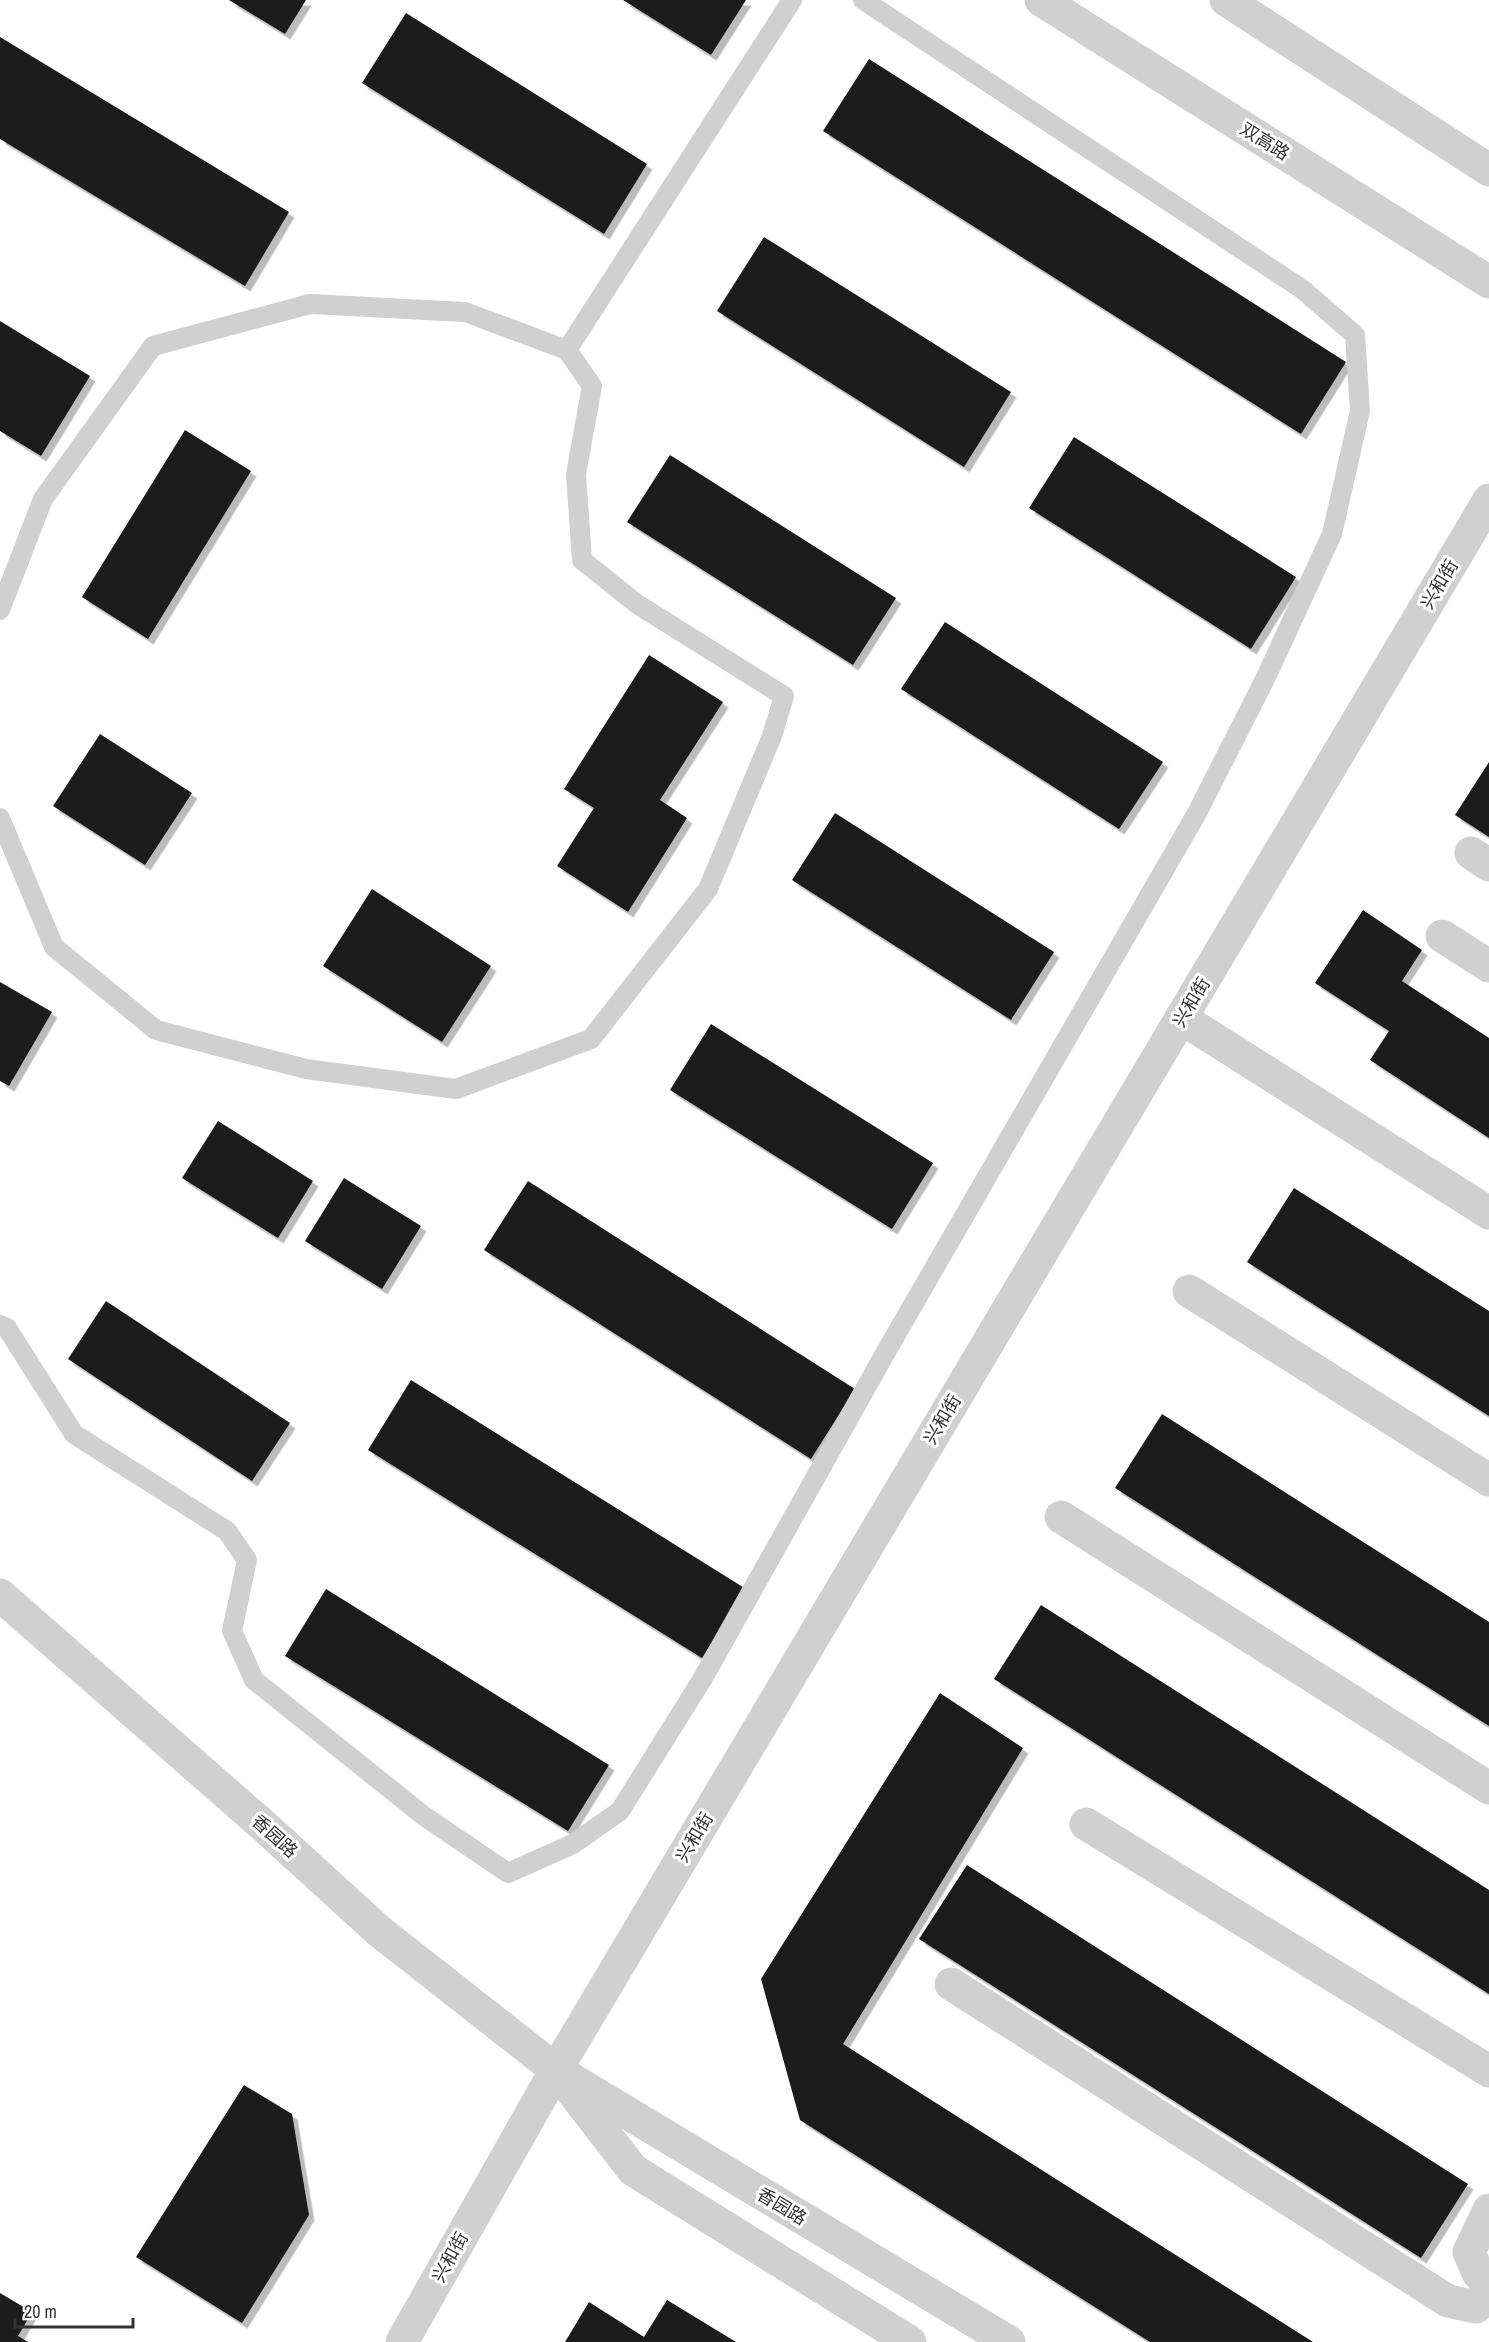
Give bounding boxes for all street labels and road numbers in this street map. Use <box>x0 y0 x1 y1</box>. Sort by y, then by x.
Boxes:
street label: 双高路 <box>1235 116 1295 166</box>
street label: 兴和街 <box>1414 554 1464 614</box>
street label: 兴和街 <box>1166 972 1216 1032</box>
street label: 兴和街 <box>917 1389 967 1449</box>
street label: 兴和街 <box>669 1807 719 1867</box>
street label: 香园路 <box>247 1809 303 1863</box>
street label: 香园路 <box>752 2181 812 2231</box>
street label: 兴和街 <box>426 2227 474 2287</box>

